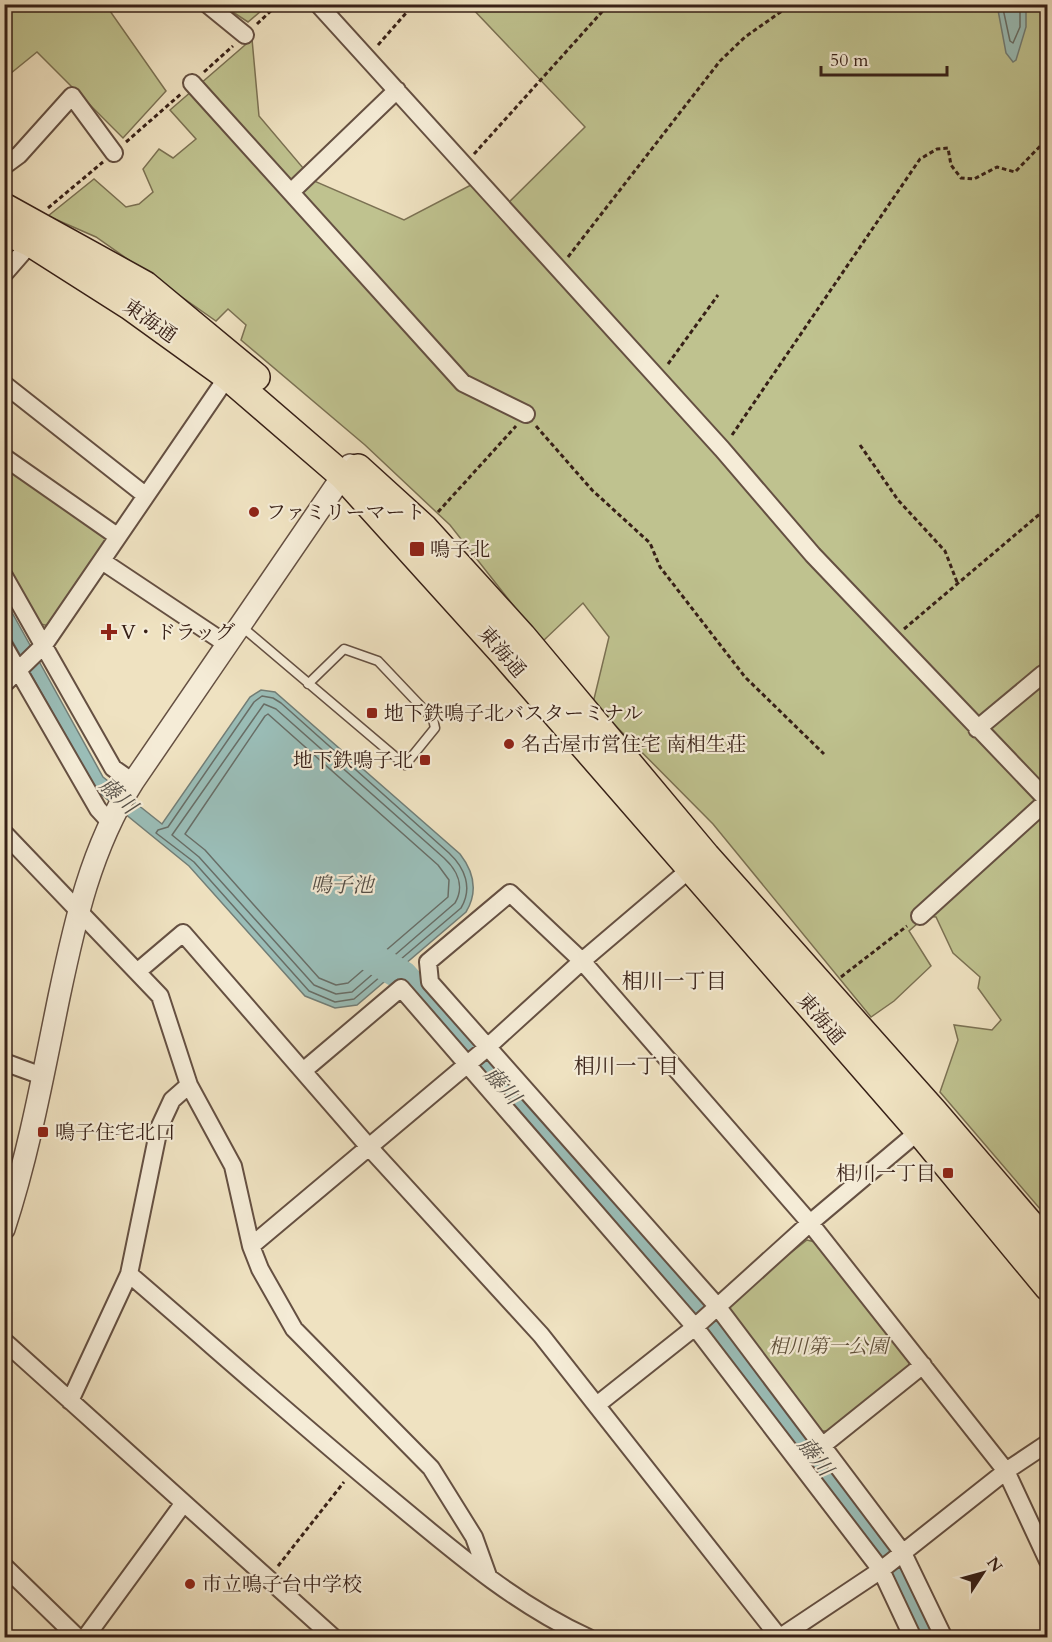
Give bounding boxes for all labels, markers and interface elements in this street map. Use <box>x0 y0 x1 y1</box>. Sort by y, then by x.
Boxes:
scale bar <box>821 39 947 77</box>
text: 50 m <box>830 48 869 73</box>
street label: 東海通 <box>118 293 182 349</box>
place label: ファミリーマート <box>266 499 426 526</box>
marker: ファミリーマート <box>247 505 261 519</box>
place label: 鳴子北 <box>430 536 490 563</box>
marker: 鳴子北 <box>408 540 426 558</box>
place label: V・ドラッグ <box>121 619 235 646</box>
street label: 東海通 <box>472 621 532 683</box>
marker: V・ドラッグ <box>102 625 116 639</box>
place label: 地下鉄鳴子北バスターミナル <box>384 700 643 727</box>
marker: 地下鉄鳴子北バスターミナル <box>365 706 379 720</box>
place label: 名古屋市営住宅 南相生荘 <box>521 731 746 758</box>
marker: 名古屋市営住宅 南相生荘 <box>502 737 516 751</box>
place label: 地下鉄鳴子北 <box>293 747 413 774</box>
marker: 地下鉄鳴子北 <box>418 753 432 767</box>
water label: 藤川 <box>93 771 145 822</box>
water label: 鳴子池 <box>311 871 375 900</box>
district label: 相川一丁目 <box>622 967 727 996</box>
street label: 東海通 <box>791 988 851 1050</box>
district label: 相川一丁目 <box>574 1052 679 1081</box>
water label: 藤川 <box>477 1061 528 1113</box>
place label: 鳴子住宅北口 <box>55 1119 175 1146</box>
marker: 鳴子住宅北口 <box>36 1125 50 1139</box>
place label: 相川一丁目 <box>836 1160 936 1187</box>
marker: 相川一丁目 <box>941 1166 955 1180</box>
park label: 相川第一公園 <box>768 1333 891 1360</box>
water label: 藤川 <box>791 1432 841 1484</box>
north arrow <box>953 1543 1013 1603</box>
text: N <box>981 1553 1007 1577</box>
place label: 市立鳴子台中学校 <box>202 1571 362 1598</box>
marker: 市立鳴子台中学校 <box>183 1577 197 1591</box>

